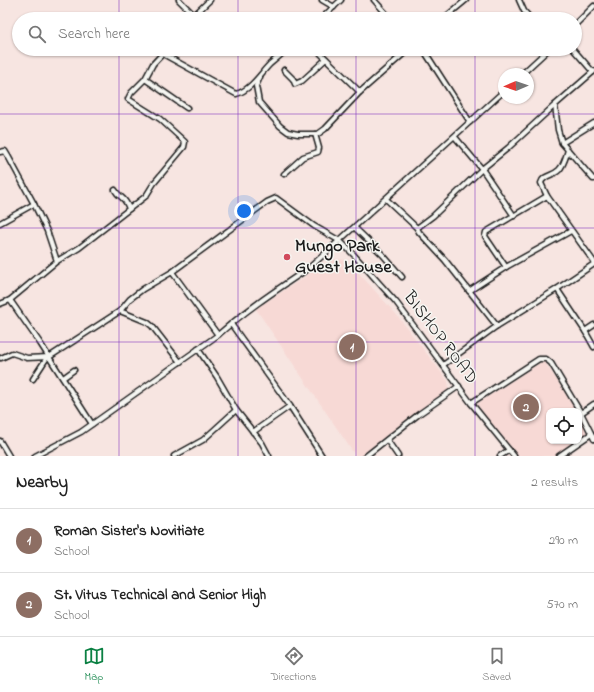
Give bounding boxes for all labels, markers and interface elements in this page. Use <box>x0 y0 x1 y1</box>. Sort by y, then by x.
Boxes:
search box <box>12 12 582 56</box>
icon: search <box>26 23 48 45</box>
text: Search here <box>58 23 130 45</box>
north arrow <box>498 68 534 104</box>
your location <box>234 201 254 221</box>
place label: Mungo Park Guest House <box>295 234 393 281</box>
marker: Mungo Park Guest House <box>282 252 292 262</box>
street label: BISHOP ROAD <box>396 285 484 390</box>
pin: 1 <box>339 332 365 362</box>
pin: 2 <box>513 392 539 422</box>
map controls <box>546 408 582 444</box>
button: locate <box>546 408 582 444</box>
text: Nearby <box>16 470 68 495</box>
text: 2 results <box>531 473 578 492</box>
text: Roman Sister's Novitiate <box>54 520 204 542</box>
text: 1 <box>27 531 31 550</box>
text: 290 m <box>549 531 578 550</box>
text: School <box>54 542 90 561</box>
text: St. Vitus Technical and Senior High <box>54 584 266 606</box>
text: 2 <box>26 595 32 614</box>
text: 570 m <box>546 595 578 614</box>
text: School <box>54 606 90 625</box>
tab: Map <box>83 645 105 685</box>
tab: Directions <box>271 645 316 685</box>
tab: Saved <box>482 645 511 685</box>

